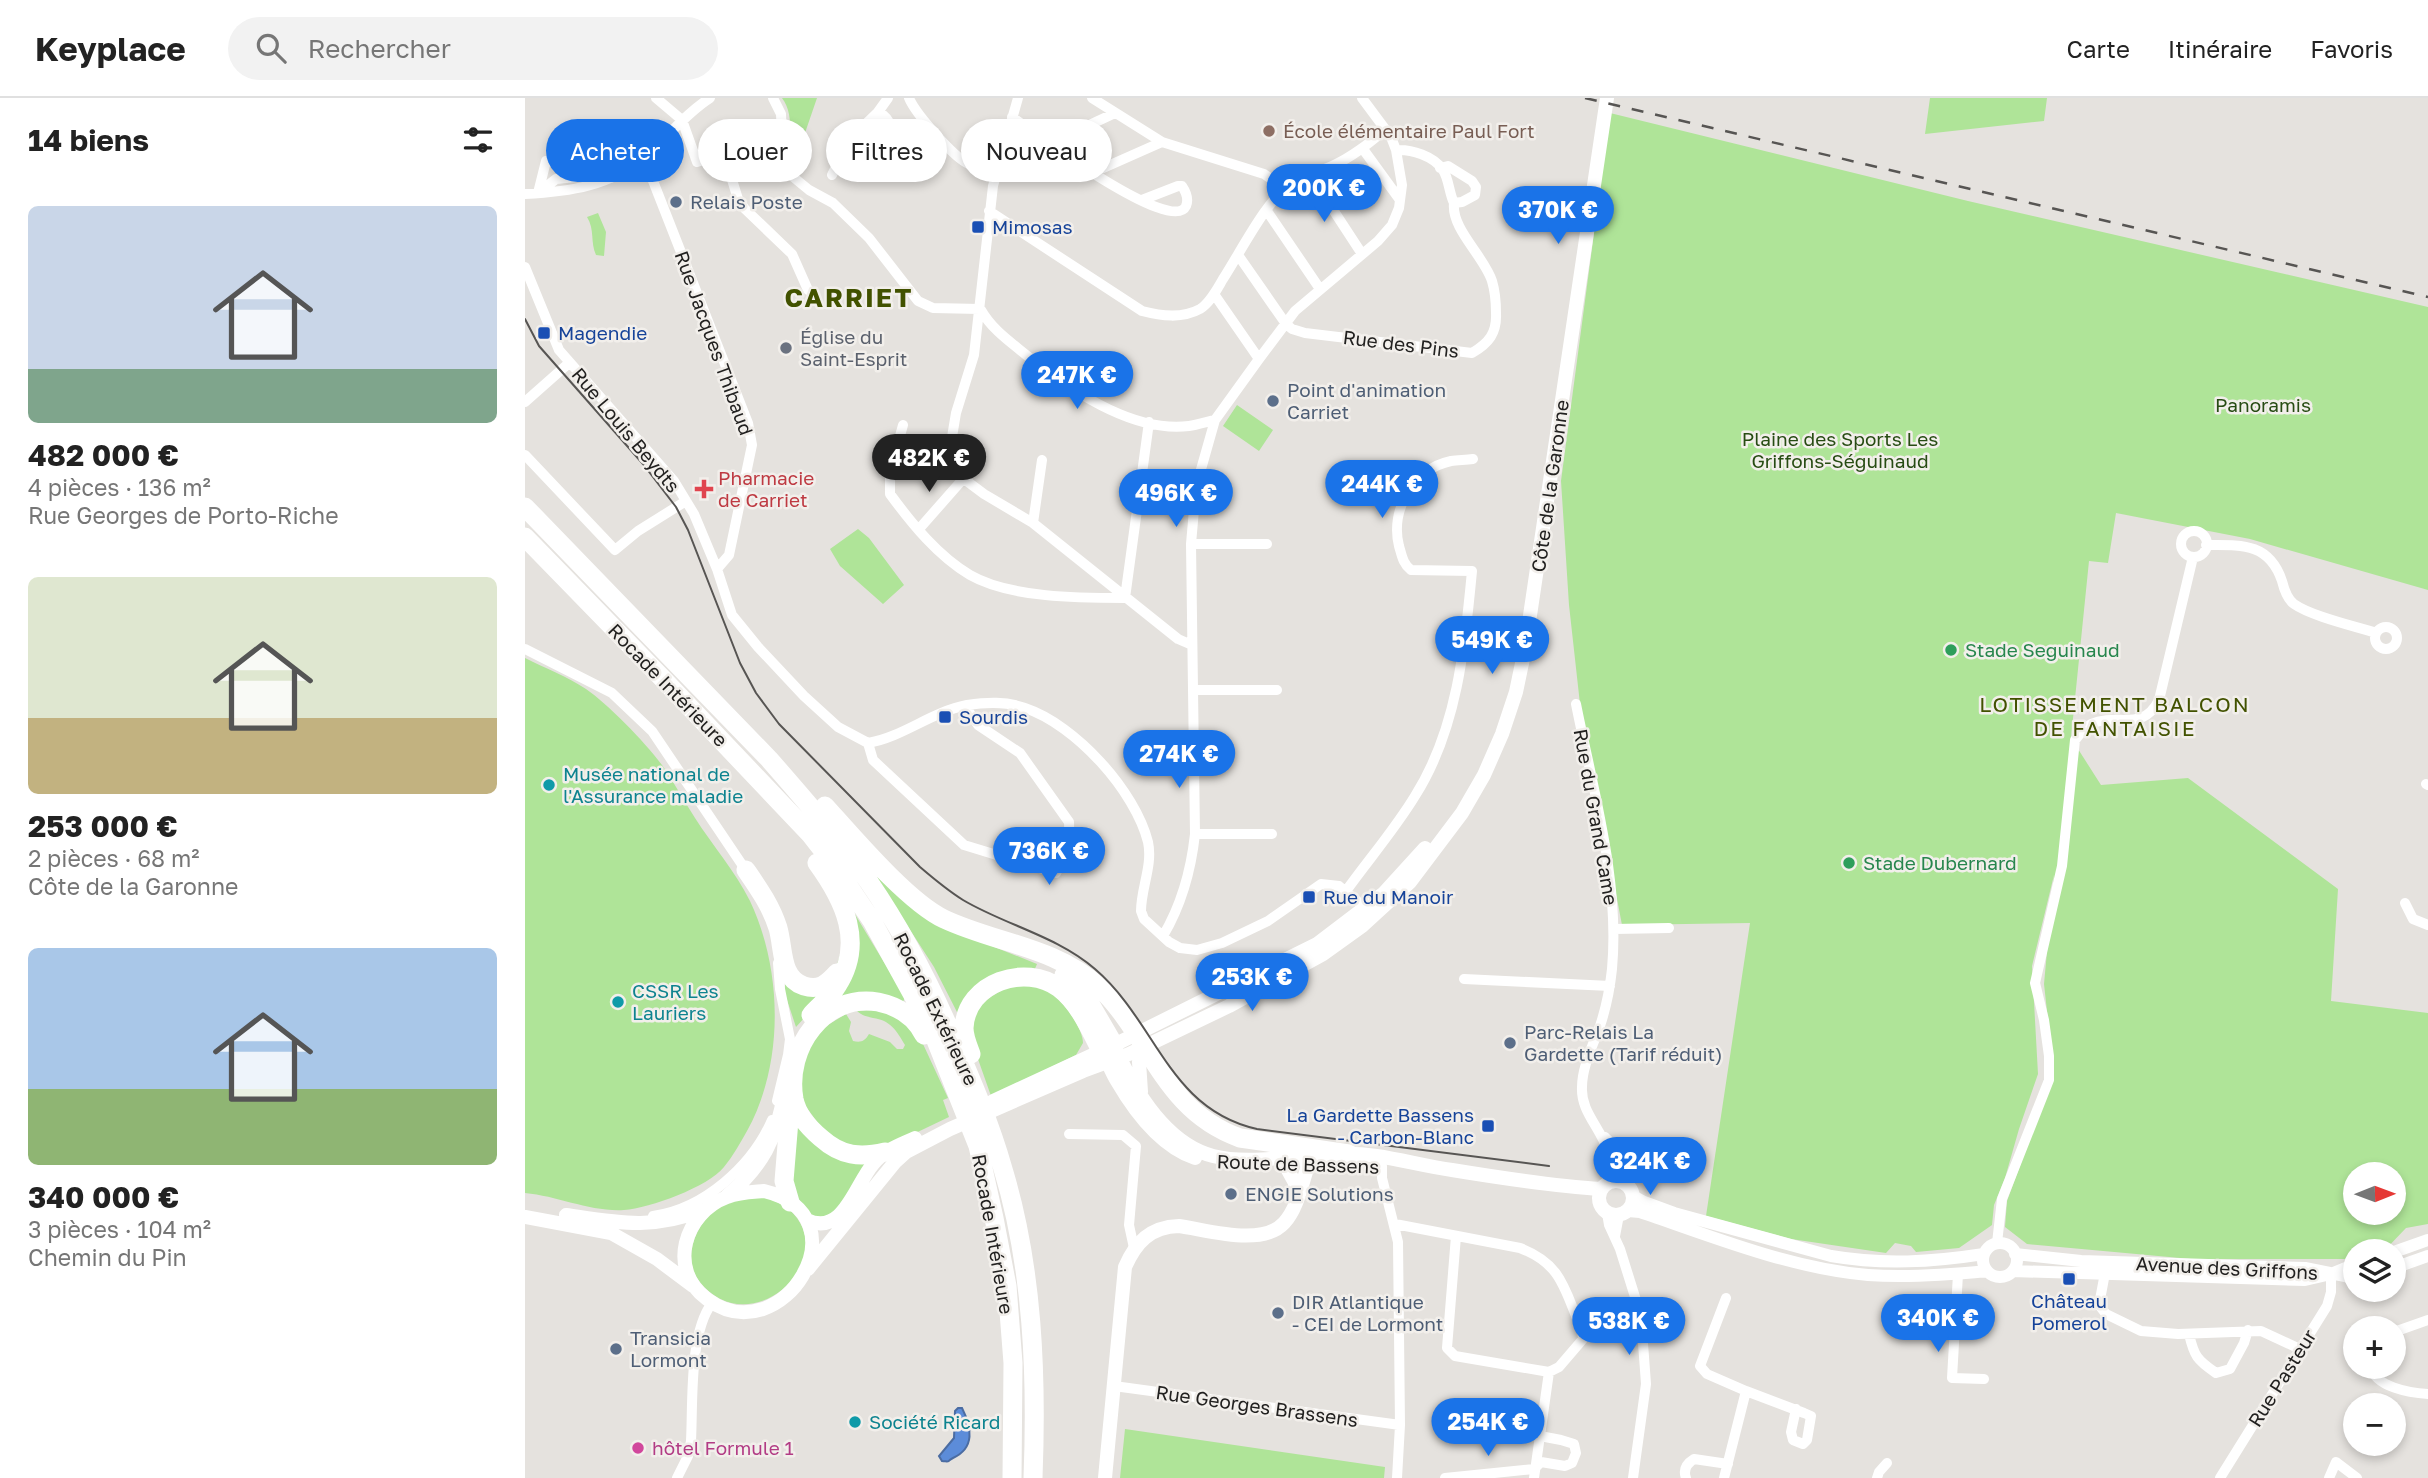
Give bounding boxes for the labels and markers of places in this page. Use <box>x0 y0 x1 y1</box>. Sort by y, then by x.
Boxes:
place label: École élémentaire Paul Fort <box>1283 119 1535 142</box>
marker: École élémentaire Paul Fort <box>1261 123 1277 139</box>
pin: 200K € <box>1267 164 1381 224</box>
pin: 370K € <box>1501 186 1615 246</box>
place label: Relais Poste <box>690 190 803 213</box>
marker: Relais Poste <box>668 194 684 210</box>
place label: Mimosas <box>992 215 1073 238</box>
marker: Mimosas <box>970 219 986 235</box>
place label: Magendie <box>558 321 647 344</box>
marker: Magendie <box>536 325 552 341</box>
place label: Église du Saint-Esprit <box>800 325 907 370</box>
marker: Église du Saint-Esprit <box>778 340 794 356</box>
pin: 247K € <box>1020 352 1134 411</box>
place label: Point d'animation Carriet <box>1287 378 1446 423</box>
marker: Point d'animation Carriet <box>1265 393 1281 409</box>
pin: 482K € <box>872 434 986 494</box>
pin: 244K € <box>1325 460 1439 520</box>
place label: Pharmacie de Carriet <box>718 466 814 511</box>
pin: 496K € <box>1119 470 1233 529</box>
marker: Pharmacie de Carriet <box>696 481 712 497</box>
pin: 549K € <box>1435 616 1549 676</box>
place label: Stade Seguinaud <box>1965 638 2120 661</box>
marker: Stade Seguinaud <box>1943 642 1959 658</box>
place label: Sourdis <box>959 705 1028 728</box>
marker: Sourdis <box>937 709 953 725</box>
pin: 274K € <box>1122 730 1236 790</box>
place label: Musée national de l'Assurance maladie <box>563 762 743 807</box>
marker: Musée national de l'Assurance maladie <box>541 777 557 793</box>
pin: 736K € <box>992 828 1106 887</box>
place label: Stade Dubernard <box>1863 851 2017 874</box>
marker: Stade Dubernard <box>1841 855 1857 871</box>
place label: Rue du Manoir <box>1323 885 1454 908</box>
marker: Rue du Manoir <box>1301 889 1317 905</box>
pin: 253K € <box>1195 954 1309 1013</box>
place label: CSSR Les Lauriers <box>632 979 719 1024</box>
marker: CSSR Les Lauriers <box>610 994 626 1010</box>
place label: Parc-Relais La Gardette (Tarif réduit) <box>1524 1020 1722 1065</box>
marker: Parc-Relais La Gardette (Tarif réduit) <box>1502 1035 1518 1051</box>
place label: La Gardette Bassens - Carbon-Blanc <box>1286 1103 1474 1148</box>
marker: La Gardette Bassens - Carbon-Blanc <box>1480 1118 1496 1134</box>
pin: 324K € <box>1593 1138 1707 1197</box>
place label: ENGIE Solutions <box>1245 1182 1394 1205</box>
marker: ENGIE Solutions <box>1223 1186 1239 1202</box>
marker: Château Pomerol <box>2061 1271 2077 1287</box>
place label: Château Pomerol <box>2031 1289 2107 1334</box>
place label: DIR Atlantique - CEI de Lormont <box>1292 1290 1443 1335</box>
pin: 340K € <box>1881 1294 1995 1354</box>
pin: 538K € <box>1572 1298 1686 1357</box>
marker: DIR Atlantique - CEI de Lormont <box>1270 1305 1286 1321</box>
place label: Transicia Lormont <box>630 1326 711 1371</box>
marker: Transicia Lormont <box>608 1341 624 1357</box>
pin: 254K € <box>1431 1398 1545 1458</box>
place label: Société Ricard <box>869 1410 1000 1433</box>
marker: Société Ricard <box>847 1414 863 1430</box>
place label: hôtel Formule 1 <box>652 1436 794 1459</box>
marker: hôtel Formule 1 <box>630 1440 646 1456</box>

